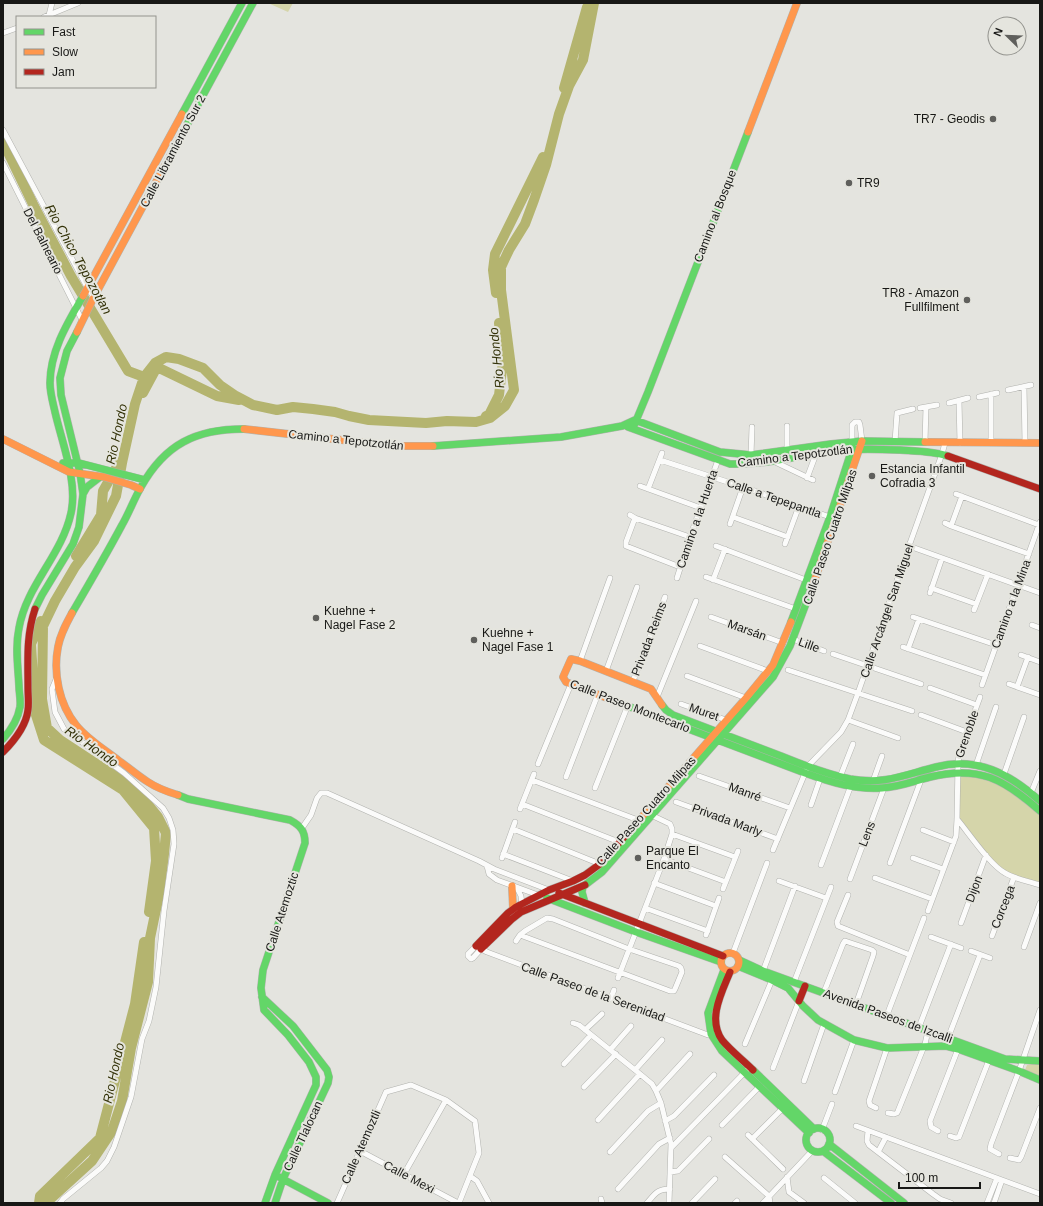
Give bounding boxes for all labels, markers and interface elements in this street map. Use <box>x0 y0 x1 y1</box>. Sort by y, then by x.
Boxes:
legend <box>16 16 156 88</box>
north arrow <box>987 16 1027 56</box>
text: Fast <box>52 25 76 39</box>
text: N <box>991 26 1005 38</box>
text: Slow <box>52 45 78 59</box>
text: Jam <box>52 65 75 79</box>
street label: Calle Libramiento Sur 2 <box>137 92 209 210</box>
place label: TR7 - Geodis <box>914 112 985 126</box>
marker: TR7 - Geodis <box>988 114 998 124</box>
street label: Camino al Bosque <box>691 167 739 264</box>
place label: TR9 <box>857 176 880 190</box>
marker: TR9 <box>844 178 854 188</box>
water label: Rio Chico Tepozotlan <box>42 202 115 317</box>
street label: Del Balneario <box>20 206 66 277</box>
place label: TR8 - Amazon Fullfilment <box>882 286 960 314</box>
marker: TR8 - Amazon Fullfilment <box>962 295 972 305</box>
water label: Rio Hondo <box>486 327 507 389</box>
water label: Rio Hondo <box>103 402 130 466</box>
street label: Camino a Tepotzotlán <box>288 427 404 453</box>
street label: Camino a Tepotzotlán <box>737 442 853 470</box>
place label: Estancia Infantil Cofradia 3 <box>880 462 965 490</box>
street label: Camino a la Huerta <box>674 468 721 570</box>
street label: Calle Paseo Cuatro Milpas <box>800 468 860 606</box>
marker: Estancia Infantil Cofradia 3 <box>867 471 877 481</box>
street label: Calle a Tepepantla <box>725 475 823 521</box>
street label: Calle Arcángel San Miguel <box>857 542 917 680</box>
street label: Camino a la Mina <box>988 557 1034 650</box>
street label: Privada Reims <box>628 600 670 678</box>
place label: Kuehne + Nagel Fase 2 <box>324 604 396 632</box>
marker: Kuehne + Nagel Fase 2 <box>311 613 321 623</box>
street label: Marsán <box>726 617 768 643</box>
place label: Kuehne + Nagel Fase 1 <box>482 626 554 654</box>
marker: Kuehne + Nagel Fase 1 <box>469 635 479 645</box>
street label: Lille <box>797 635 822 655</box>
street label: Calle Paseo Montecarlo <box>568 677 692 735</box>
street label: Muret <box>687 700 721 724</box>
street label: Grenoble <box>952 708 982 760</box>
water label: Rio Hondo <box>62 723 121 770</box>
street label: Calle Paseo Cuatro Milpas <box>593 754 699 868</box>
street label: Manré <box>727 780 764 805</box>
street label: Privada Marly <box>690 801 764 839</box>
street label: Lens <box>856 819 878 849</box>
place label: Parque El Encanto <box>646 844 699 872</box>
marker: Parque El Encanto <box>633 853 643 863</box>
street label: Calle Atemoztic <box>263 871 301 953</box>
street label: Dijon <box>963 874 985 904</box>
street label: Corcega <box>988 883 1018 931</box>
street label: Calle Paseo de la Serenidad <box>519 959 667 1025</box>
street label: Avenida Paseos de Izcalli <box>821 986 955 1046</box>
water label: Rio Hondo <box>100 1041 127 1105</box>
street label: Calle Tlalocan <box>281 1099 325 1173</box>
street label: Calle Atemoztli <box>338 1108 384 1186</box>
street label: Calle Mexi <box>381 1158 437 1196</box>
scale bar <box>899 1164 980 1190</box>
text: 100 m <box>905 1171 938 1185</box>

